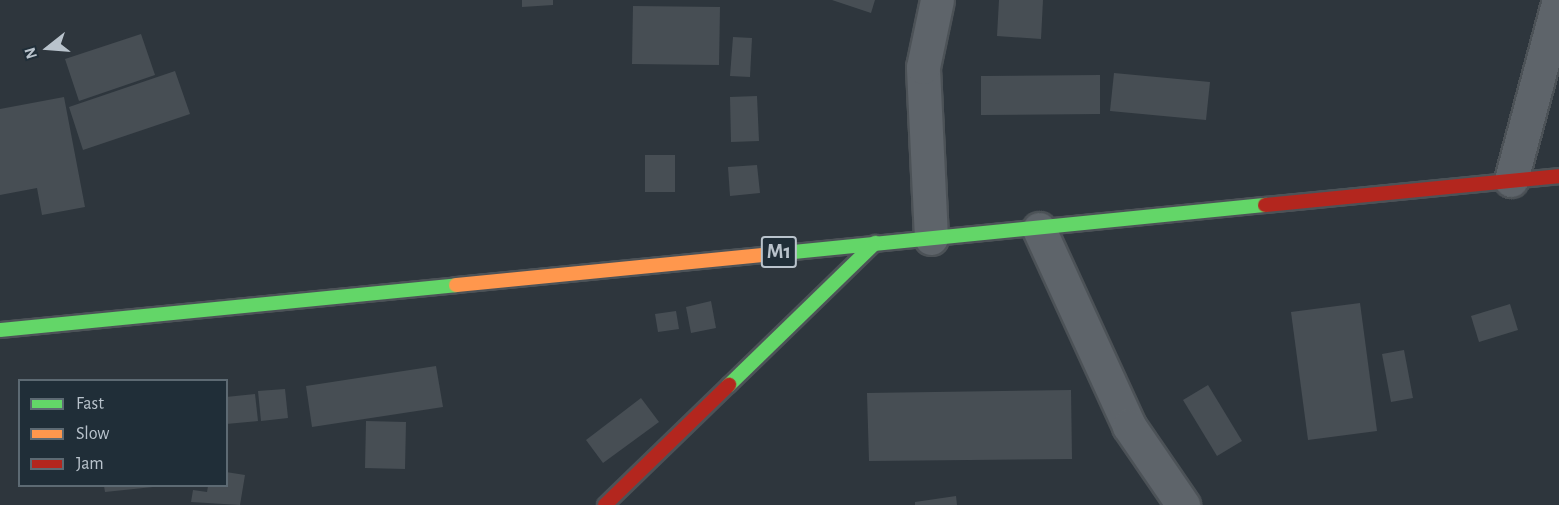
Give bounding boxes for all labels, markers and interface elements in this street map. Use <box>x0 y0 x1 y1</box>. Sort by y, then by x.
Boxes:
north arrow <box>18 18 78 78</box>
text: N <box>22 46 40 61</box>
road number: M1 <box>760 234 798 270</box>
legend <box>18 379 228 487</box>
text: Fast <box>76 395 104 413</box>
text: Slow <box>76 425 109 443</box>
text: Jam <box>76 455 104 473</box>

